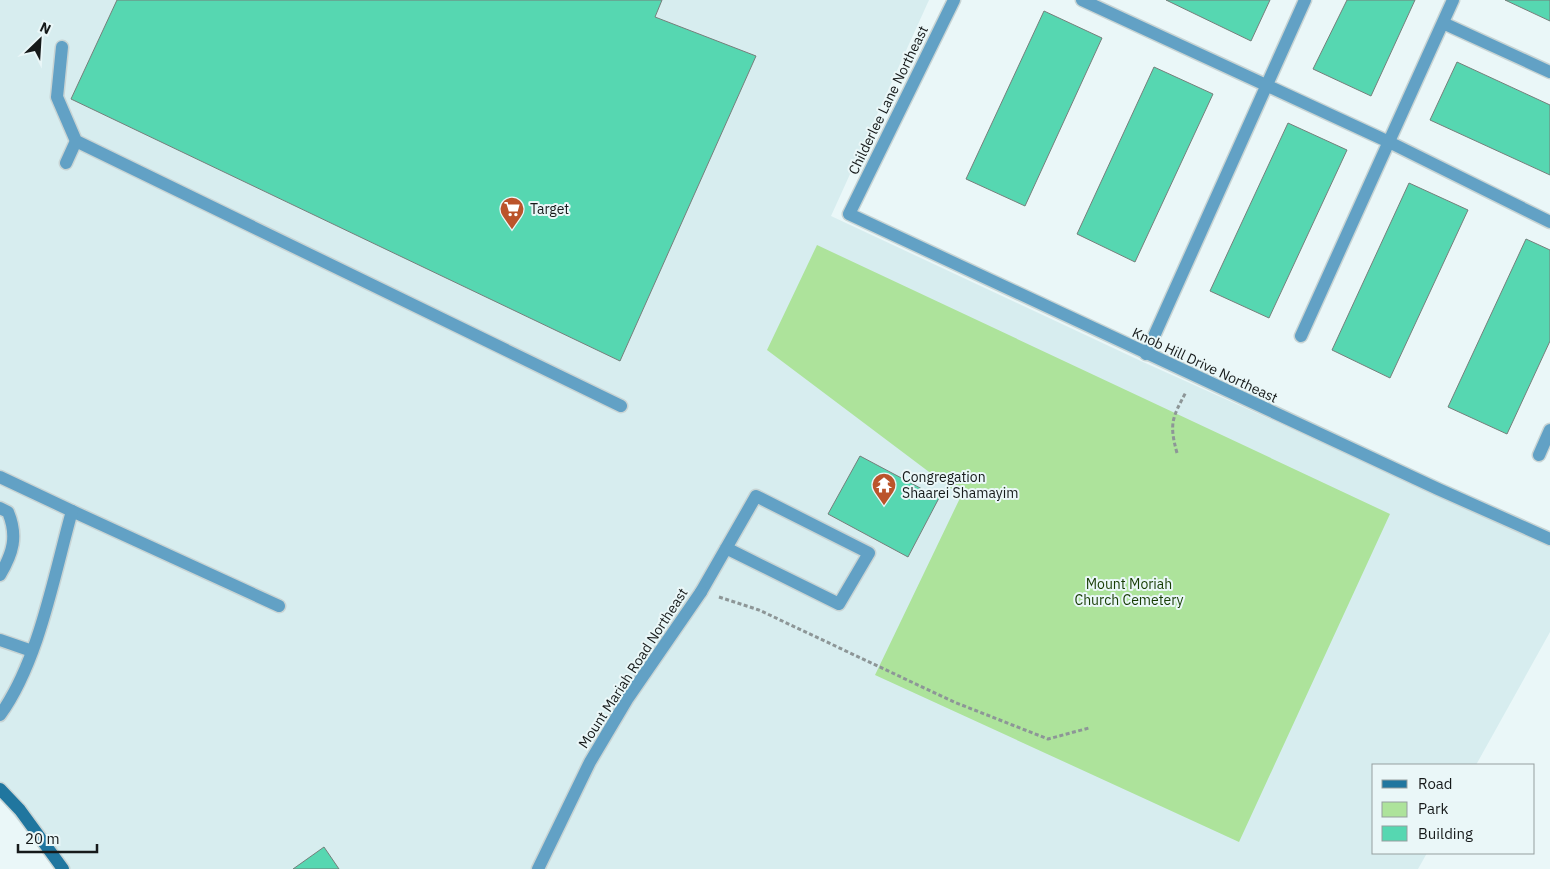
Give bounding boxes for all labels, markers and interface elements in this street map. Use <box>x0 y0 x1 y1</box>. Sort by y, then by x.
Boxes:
north arrow <box>15 15 65 65</box>
text: N <box>37 18 54 39</box>
street label: Childerlee Lane Northeast <box>844 23 932 177</box>
supermarket icon: Target <box>499 196 525 230</box>
place label: Target <box>530 200 569 218</box>
street label: Knob Hill Drive Northeast <box>1129 323 1281 407</box>
place label: Congregation Shaarei Shamayim <box>902 468 1019 502</box>
temple icon: Congregation Shaarei Shamayim <box>871 472 897 506</box>
park label: Mount Moriah Church Cemetery <box>1074 575 1184 609</box>
street label: Mount Mariah Road Northeast <box>574 584 692 752</box>
legend <box>1372 764 1535 854</box>
text: Road <box>1418 774 1453 793</box>
text: Park <box>1418 799 1448 818</box>
scale bar <box>18 822 96 854</box>
text: Building <box>1418 824 1473 843</box>
text: 20 m <box>25 829 60 848</box>

